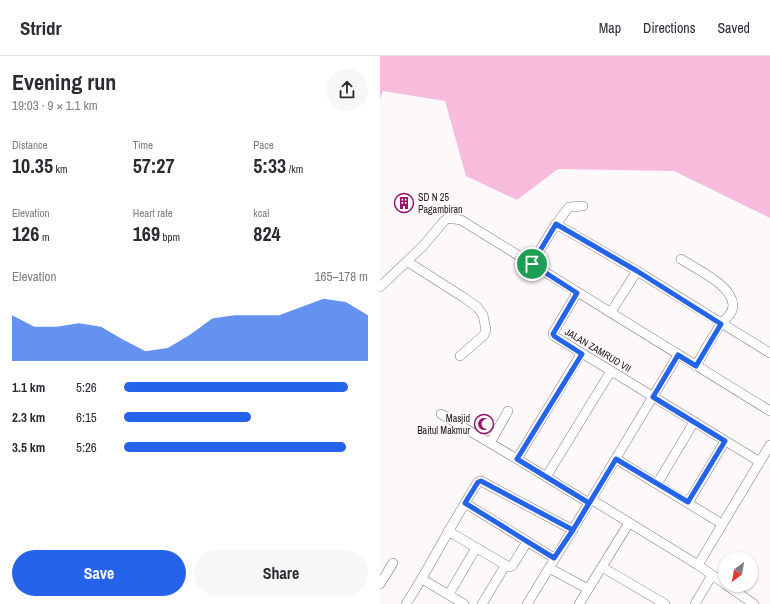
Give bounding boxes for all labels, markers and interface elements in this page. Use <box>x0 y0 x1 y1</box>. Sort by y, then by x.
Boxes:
text: Stridr <box>20 15 62 41</box>
text: Map <box>599 19 621 37</box>
text: Directions <box>643 19 695 37</box>
text: Saved <box>717 19 750 37</box>
text: Evening run <box>12 67 116 97</box>
button: share <box>326 69 368 111</box>
text: 19:03 · 9 × 1.1 km <box>12 97 98 114</box>
text: Distance <box>12 138 48 152</box>
text: Time <box>133 138 153 152</box>
text: Pace <box>253 138 274 152</box>
text: 10.35 <box>12 152 53 179</box>
text: 57:27 <box>133 152 175 179</box>
text: 5:33 <box>253 152 286 179</box>
text: km <box>53 162 68 176</box>
text: /km <box>286 162 303 176</box>
place label: SD N 25 Pagambiran <box>418 191 463 216</box>
building icon: SD N 25 Pagambiran <box>393 192 415 214</box>
text: Elevation <box>12 206 50 220</box>
text: Heart rate <box>133 206 173 220</box>
text: kcal <box>253 206 269 220</box>
text: 126 <box>12 220 39 247</box>
text: 169 <box>133 220 160 247</box>
text: 824 <box>253 220 281 247</box>
text: m <box>39 230 49 244</box>
text: bpm <box>160 230 180 244</box>
pin <box>515 247 549 281</box>
icon: arrive <box>521 253 543 275</box>
text: Elevation <box>12 268 56 285</box>
text: 165–178 m <box>315 268 368 285</box>
street label: JALAN ZAMRUD VII <box>562 325 634 375</box>
text: 1.1 km <box>12 379 45 396</box>
text: 5:26 <box>76 379 97 396</box>
text: 2.3 km <box>12 409 45 426</box>
text: 6:15 <box>76 409 97 426</box>
place label: Masjid Baitul Makmur <box>417 412 470 437</box>
mosque icon: Masjid Baitul Makmur <box>473 413 495 435</box>
text: 3.5 km <box>12 439 45 456</box>
text: 5:26 <box>76 439 97 456</box>
button: Save <box>12 550 186 596</box>
button: Share <box>194 550 368 596</box>
north arrow <box>718 552 758 592</box>
map controls <box>718 552 758 592</box>

